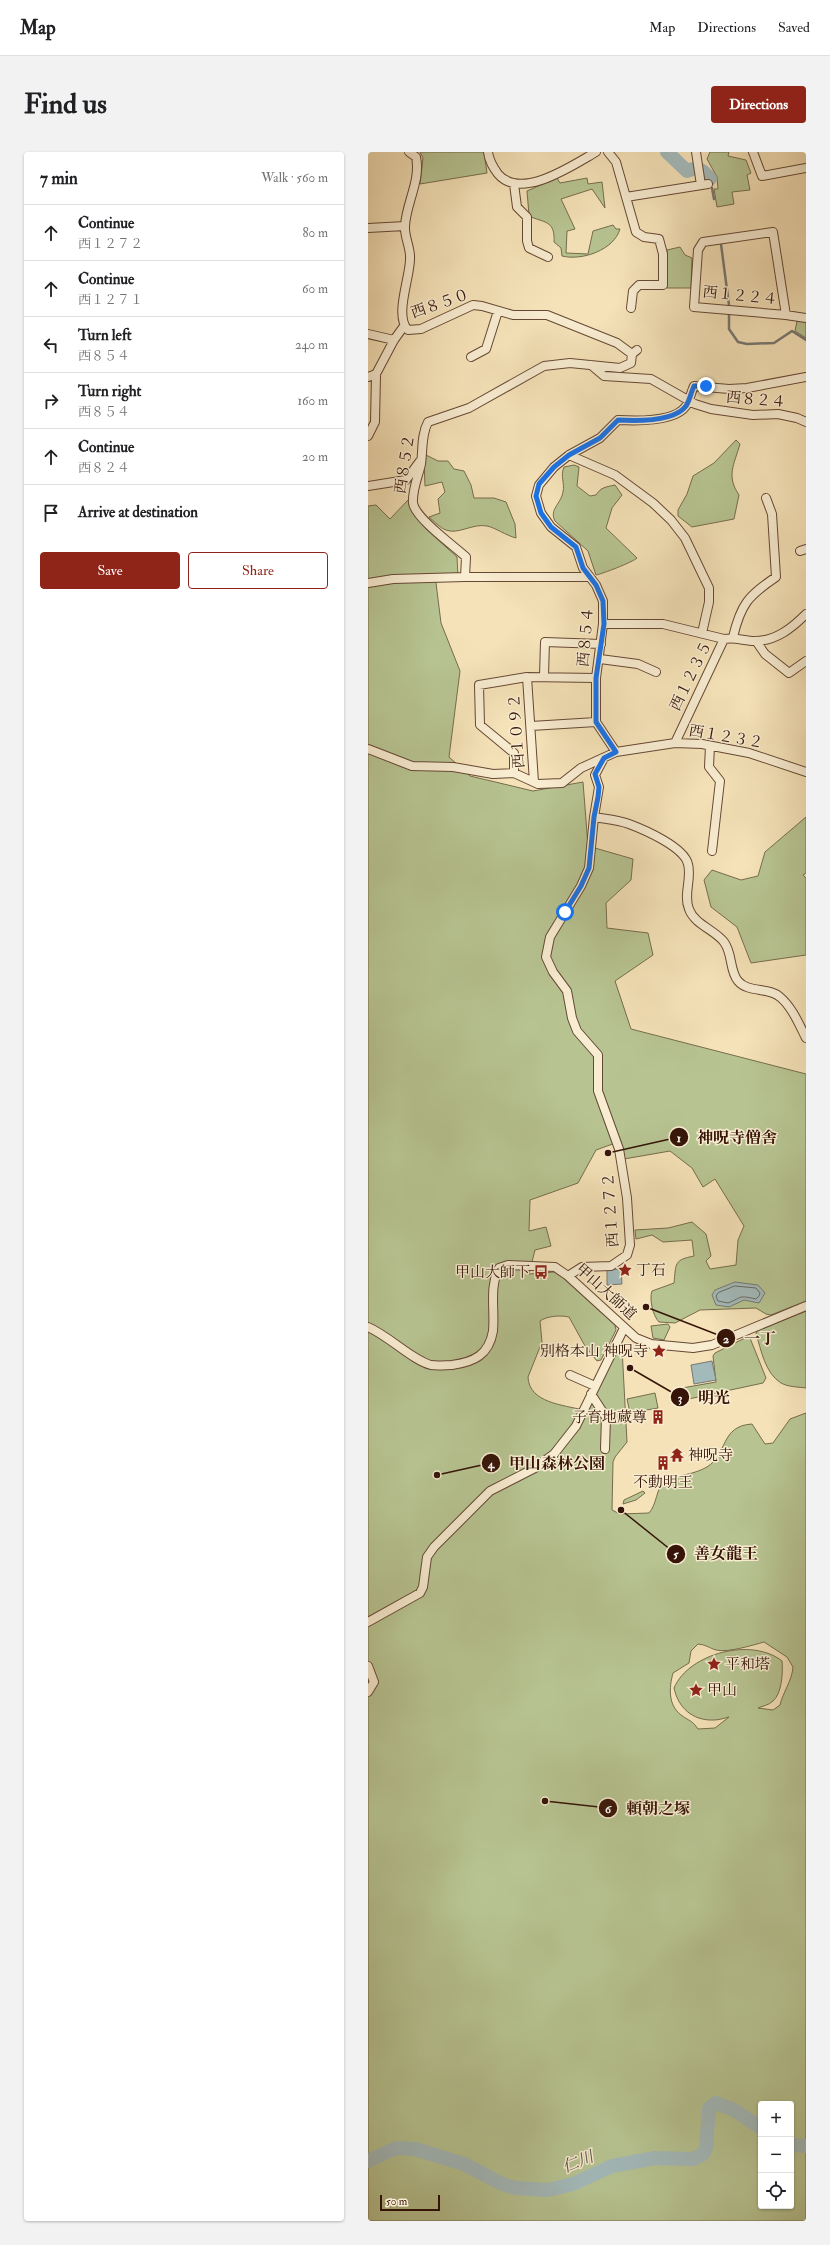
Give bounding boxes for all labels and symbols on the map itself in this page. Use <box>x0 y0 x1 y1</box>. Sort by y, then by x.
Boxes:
street label: 西１２２４ <box>702 283 778 309</box>
street label: 西８５０ <box>409 285 471 323</box>
route end <box>697 377 715 395</box>
street label: 西８２４ <box>725 388 787 412</box>
street label: 西８５２ <box>391 433 419 495</box>
street label: 西８５４ <box>574 606 598 668</box>
street label: 西１２３５ <box>666 638 716 714</box>
street label: 西１０９２ <box>505 693 529 769</box>
street label: 西１２３２ <box>687 721 765 753</box>
route start <box>556 903 574 921</box>
callout: 神呪寺僧舎 <box>669 1123 785 1151</box>
text: 神呪寺僧舎 <box>697 1128 777 1148</box>
text: 1 <box>677 1131 681 1146</box>
street label: 西１２７２ <box>599 1172 623 1248</box>
street label: 甲山大師道 <box>572 1260 640 1324</box>
place label: 丁石 <box>636 1261 666 1280</box>
place icon: 丁石 <box>617 1262 633 1278</box>
place label: 甲山大師下 <box>455 1263 530 1282</box>
bus stop icon: 甲山大師下 <box>533 1264 549 1280</box>
callout: 一丁 <box>716 1324 784 1352</box>
text: 一丁 <box>744 1329 776 1349</box>
text: 2 <box>723 1332 729 1347</box>
place label: 別格本山 神呪寺 <box>540 1342 648 1361</box>
place icon: 別格本山 神呪寺 <box>651 1343 667 1359</box>
callout: 明光 <box>670 1383 738 1411</box>
text: 明光 <box>698 1388 730 1408</box>
text: 3 <box>678 1391 683 1406</box>
place label: 子育地蔵尊 <box>572 1408 647 1427</box>
building icon: 子育地蔵尊 <box>650 1409 666 1425</box>
place label: 神呪寺 <box>688 1446 733 1465</box>
temple icon: 神呪寺 <box>669 1447 685 1463</box>
callout: 甲山森林公園 <box>481 1449 613 1477</box>
text: 甲山森林公園 <box>509 1454 605 1474</box>
building icon: 不動明王 <box>655 1455 671 1471</box>
text: 4 <box>487 1457 496 1472</box>
place label: 不動明王 <box>633 1473 693 1492</box>
callout: 善女龍王 <box>666 1540 766 1568</box>
text: 善女龍王 <box>694 1544 758 1564</box>
text: 5 <box>673 1547 679 1562</box>
place label: 平和塔 <box>725 1655 770 1674</box>
place icon: 平和塔 <box>706 1656 722 1672</box>
place label: 甲山 <box>707 1681 737 1700</box>
place icon: 甲山 <box>688 1682 704 1698</box>
callout: 頼朝之塚 <box>598 1794 698 1822</box>
text: 頼朝之塚 <box>626 1799 690 1819</box>
text: 6 <box>605 1802 612 1817</box>
water label: 仁川 <box>559 2146 598 2177</box>
scale bar <box>380 2193 440 2212</box>

